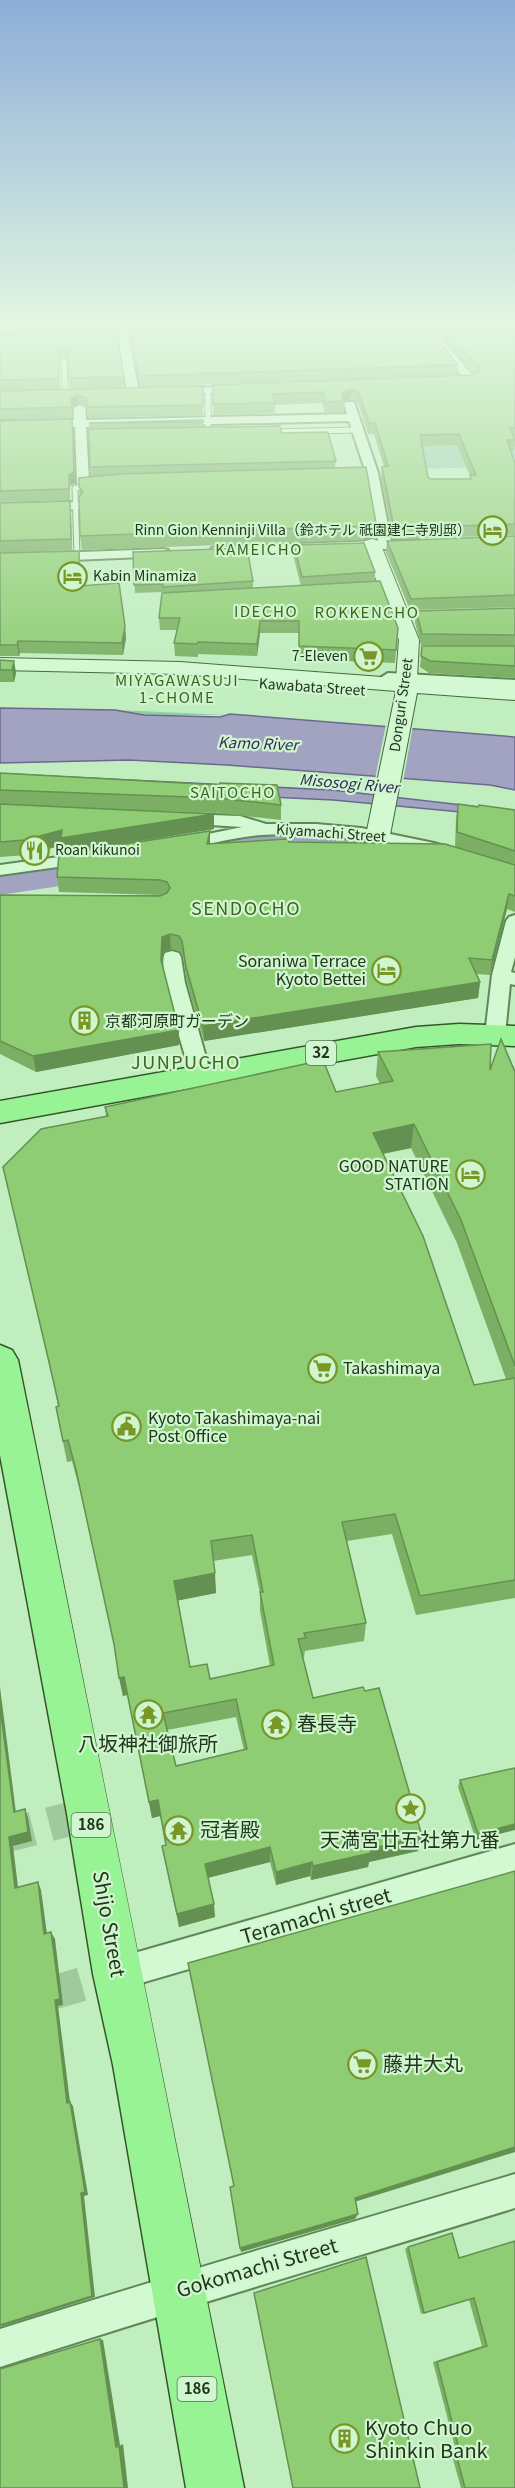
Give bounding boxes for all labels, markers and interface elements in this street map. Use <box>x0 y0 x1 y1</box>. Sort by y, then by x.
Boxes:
hotel icon: Rinn Gion Kenninji Villa（鈴ホテル 祇園建仁寺別邸） <box>476 514 508 546</box>
place label: Rinn Gion Kenninji Villa（鈴ホテル 祇園建仁寺別邸） <box>135 519 471 539</box>
district label: KAMEICHO <box>215 538 303 559</box>
hotel icon: Kabin Minamiza <box>56 560 88 592</box>
place label: Kabin Minamiza <box>93 565 197 585</box>
district label: IDECHO <box>234 600 298 621</box>
district label: ROKKENCHO <box>315 601 419 622</box>
supermarket icon: 7-Eleven <box>353 640 385 672</box>
place label: 7-Eleven <box>292 645 348 665</box>
street label: Donguri Street <box>384 656 417 753</box>
district label: MIYAGAWASUJI 1-CHOME <box>115 669 239 707</box>
street label: Kawabata Street <box>258 672 367 700</box>
water label: Kamo River <box>218 731 301 754</box>
water label: Misosogi River <box>298 768 402 798</box>
district label: SAITOCHO <box>190 781 276 802</box>
street label: Kiyamachi Street <box>275 818 387 846</box>
restaurant icon: Roan kikunoi <box>18 834 50 866</box>
place label: Roan kikunoi <box>55 839 140 859</box>
district label: SENDOCHO <box>191 894 301 920</box>
place label: Soraniwa Terrace Kyoto Bettei <box>238 948 366 990</box>
hotel icon: Soraniwa Terrace Kyoto Bettei <box>371 954 403 986</box>
building icon: 京都河原町ガーデン <box>68 1005 100 1037</box>
place label: 京都河原町ガーデン <box>105 1008 249 1032</box>
road number: 32 <box>306 1041 336 1065</box>
district label: JUNPUCHO <box>131 1048 241 1074</box>
place label: GOOD NATURE STATION <box>339 1153 449 1195</box>
hotel icon: GOOD NATURE STATION <box>454 1159 486 1191</box>
supermarket icon: Takashimaya <box>306 1352 338 1384</box>
place label: Takashimaya <box>343 1355 440 1379</box>
place label: Kyoto Takashimaya-nai Post Office <box>148 1405 320 1447</box>
public building icon: Kyoto Takashimaya-nai Post Office <box>111 1411 143 1443</box>
temple icon: 八坂神社御旅所 <box>132 1698 164 1730</box>
temple icon: 春長寺 <box>260 1708 292 1740</box>
place label: 春長寺 <box>297 1708 357 1737</box>
place label: 八坂神社御旅所 <box>78 1728 218 1757</box>
place icon: 天満宮廿五社第九番 <box>394 1793 426 1825</box>
road number: 186 <box>72 1813 110 1837</box>
temple icon: 冠者殿 <box>163 1814 195 1846</box>
place label: 冠者殿 <box>200 1814 260 1843</box>
place label: 天満宮廿五社第九番 <box>320 1824 500 1853</box>
street label: Shijo Street <box>87 1868 134 1980</box>
street label: Teramachi street <box>237 1879 395 1950</box>
supermarket icon: 藤井大丸 <box>346 2048 378 2080</box>
place label: 藤井大丸 <box>383 2048 463 2077</box>
street label: Gokomachi Street <box>173 2230 341 2303</box>
road number: 186 <box>178 2377 216 2401</box>
place label: Kyoto Chuo Shinkin Bank <box>365 2412 488 2464</box>
building icon: Kyoto Chuo Shinkin Bank <box>328 2423 360 2455</box>

